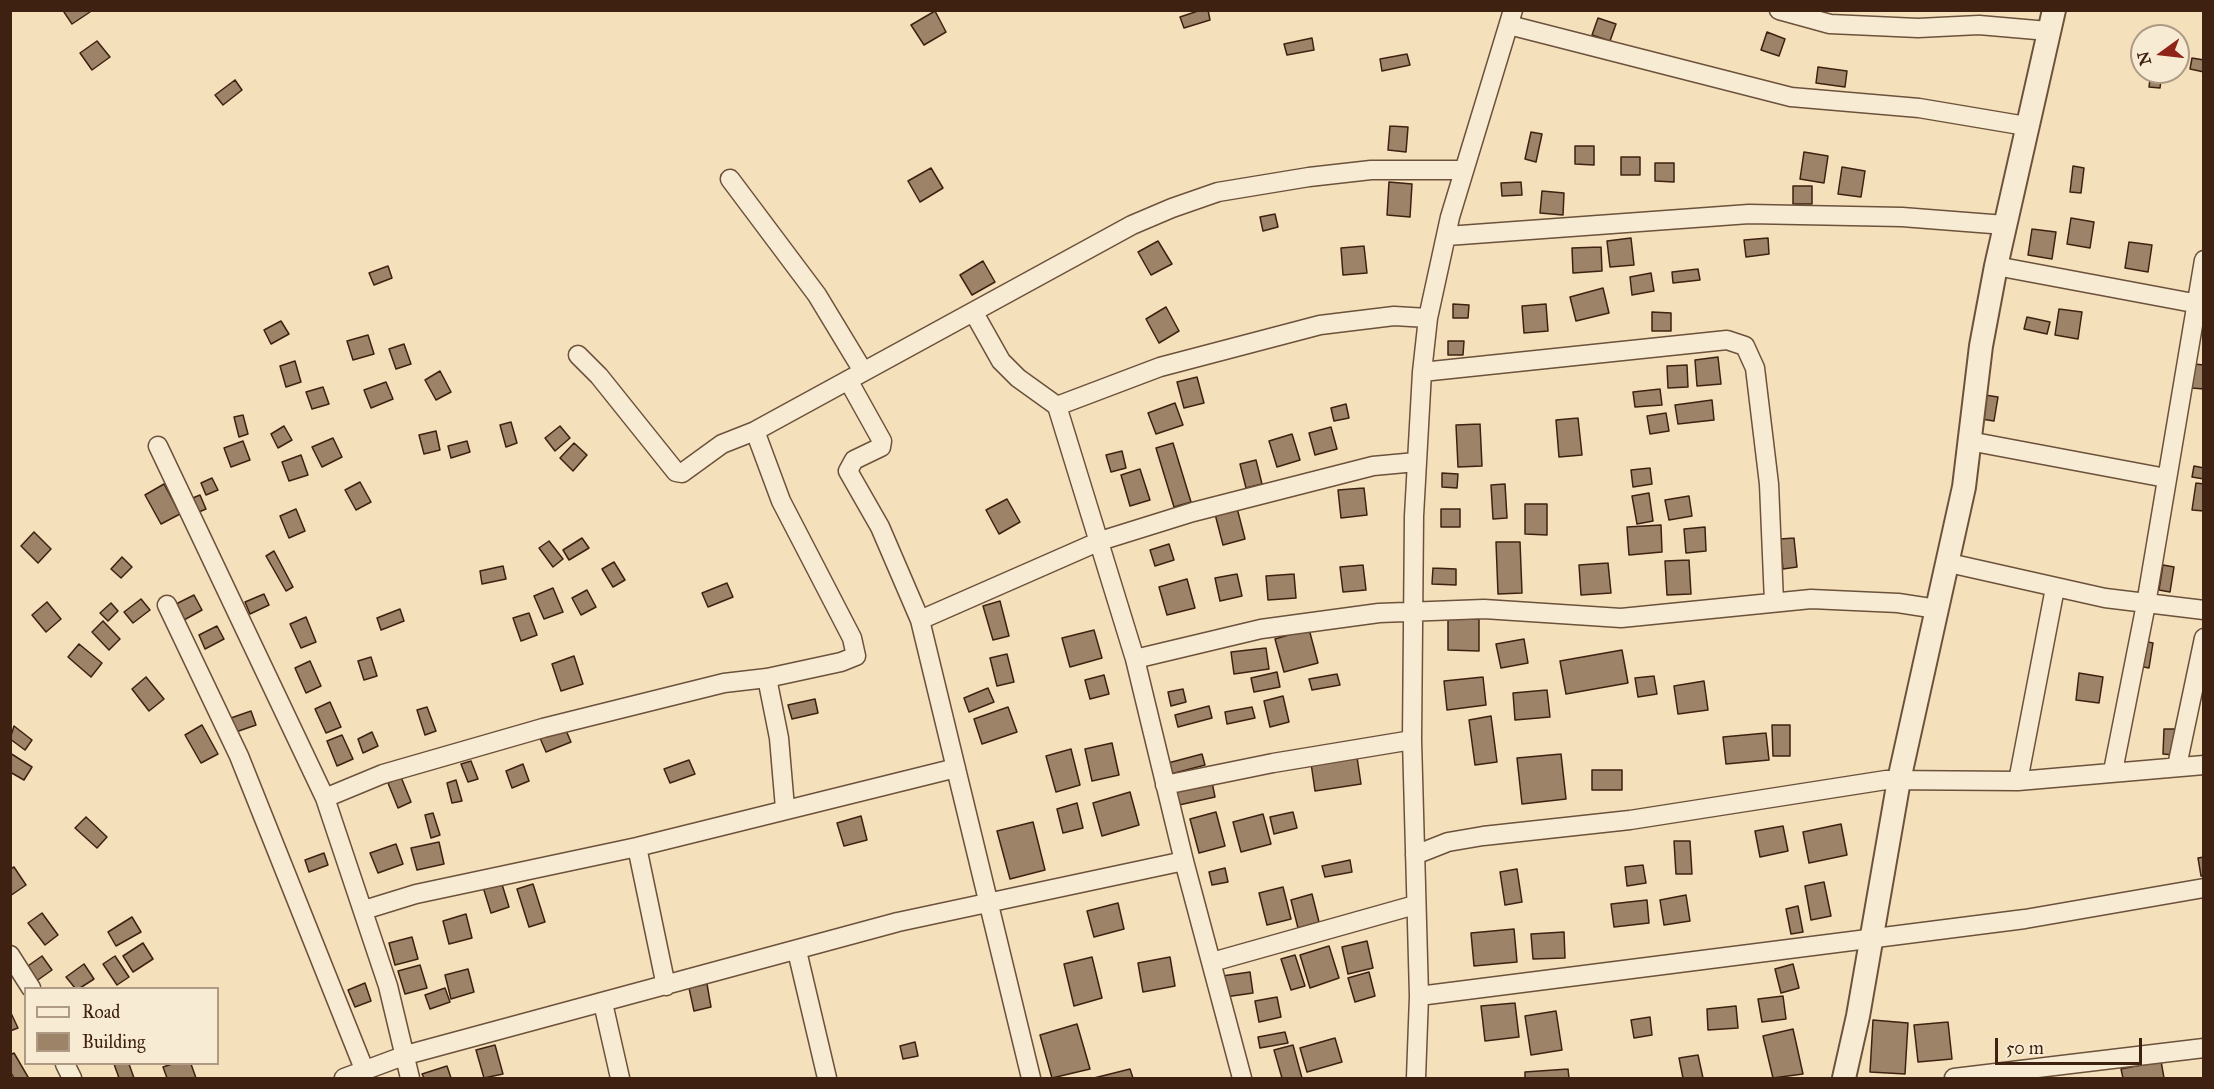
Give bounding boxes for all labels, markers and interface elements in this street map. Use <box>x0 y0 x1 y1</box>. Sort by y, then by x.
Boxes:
north arrow <box>2130 24 2190 84</box>
text: N <box>2133 49 2155 67</box>
legend <box>24 987 219 1065</box>
text: Road <box>82 1001 120 1023</box>
scale bar <box>1998 1026 2145 1064</box>
text: Building <box>82 1031 145 1053</box>
text: 50 m <box>2006 1037 2044 1059</box>

